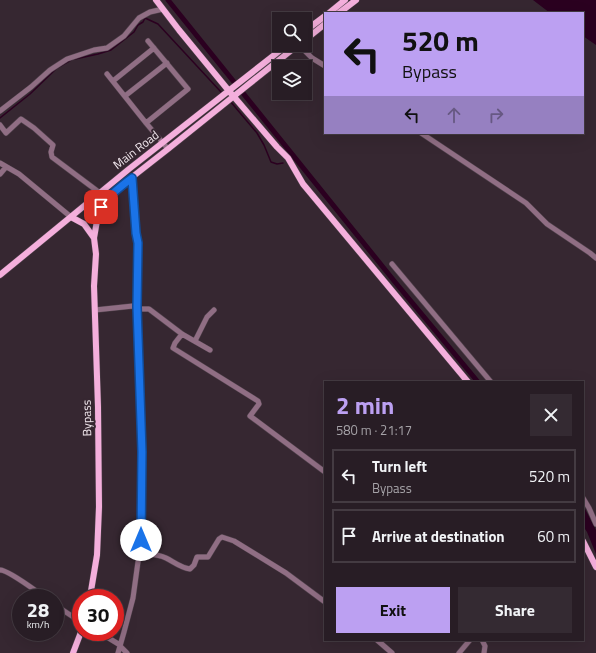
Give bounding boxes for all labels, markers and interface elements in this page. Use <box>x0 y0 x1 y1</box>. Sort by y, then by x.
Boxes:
map controls <box>272 12 312 100</box>
button: search <box>272 12 312 52</box>
text: 520 m <box>402 19 479 62</box>
icon: left <box>336 28 388 80</box>
text: Bypass <box>402 58 457 85</box>
button: layers <box>272 60 312 100</box>
icon: left <box>401 104 423 126</box>
icon: ahead <box>443 104 465 126</box>
icon: right <box>485 104 507 126</box>
street label: Main Road <box>109 126 163 174</box>
pin <box>84 190 118 224</box>
icon: arrive <box>90 196 112 218</box>
text: 2 min <box>336 387 394 423</box>
button: close <box>530 394 572 436</box>
street label: Bypass <box>77 399 96 436</box>
text: 580 m · 21:17 <box>336 420 412 440</box>
text: Turn left <box>372 455 427 478</box>
icon: left <box>338 465 360 487</box>
text: 520 m <box>529 465 570 488</box>
text: Bypass <box>372 478 412 498</box>
position arrow <box>120 519 162 561</box>
icon: arrive <box>338 525 360 547</box>
text: Arrive at destination <box>372 525 505 548</box>
text: 60 m <box>537 525 570 548</box>
button: Exit <box>336 587 450 633</box>
button: Share <box>458 587 572 633</box>
speed limit sign: 30 <box>72 589 124 641</box>
text: 28 <box>27 594 49 625</box>
text: km/h <box>27 617 49 632</box>

